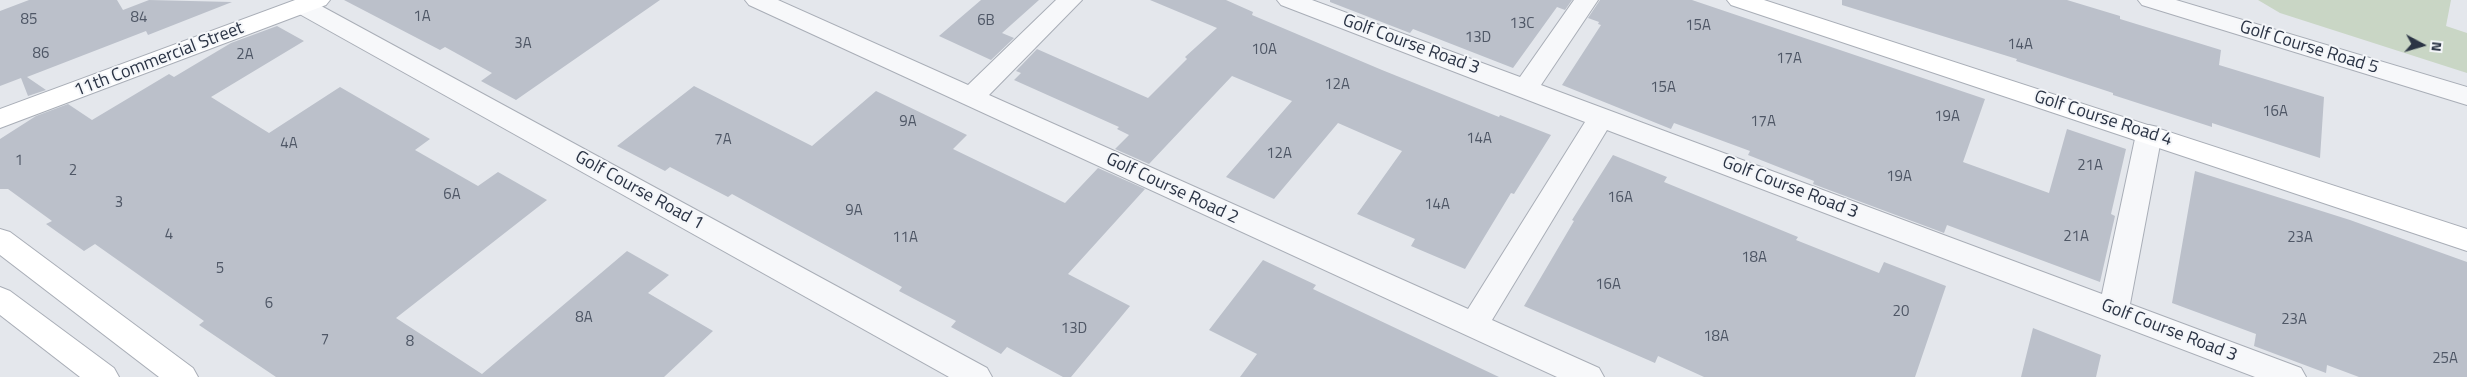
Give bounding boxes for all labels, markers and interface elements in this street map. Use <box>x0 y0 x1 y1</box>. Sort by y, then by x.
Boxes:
house number: 1A <box>413 8 431 26</box>
house number: 84 <box>131 9 147 27</box>
street label: Golf Course Road 3 <box>1340 10 1482 80</box>
house number: 85 <box>21 11 37 29</box>
house number: 6B <box>977 12 995 30</box>
house number: 13C <box>1510 15 1534 33</box>
house number: 15A <box>1685 17 1711 35</box>
street label: Golf Course Road 5 <box>2237 17 2381 79</box>
street label: 11th Commercial Street <box>71 18 247 102</box>
north arrow <box>2397 20 2447 70</box>
house number: 13D <box>1465 29 1491 47</box>
house number: 3A <box>514 35 532 53</box>
house number: 14A <box>2007 36 2033 54</box>
house number: 10A <box>1251 41 1277 59</box>
text: N <box>2426 41 2448 53</box>
house number: 86 <box>33 45 49 63</box>
house number: 2A <box>236 46 254 64</box>
house number: 17A <box>1776 50 1802 68</box>
house number: 12A <box>1324 76 1350 94</box>
house number: 15A <box>1650 79 1676 97</box>
street label: Golf Course Road 4 <box>2031 86 2175 152</box>
house number: 16A <box>2262 103 2288 121</box>
house number: 19A <box>1934 108 1960 126</box>
house number: 9A <box>899 113 917 131</box>
house number: 17A <box>1750 113 1776 131</box>
house number: 14A <box>1466 130 1492 148</box>
house number: 7A <box>714 131 732 149</box>
house number: 4A <box>280 135 298 153</box>
house number: 12A <box>1266 145 1292 163</box>
street label: Golf Course Road 1 <box>571 147 707 235</box>
street label: Golf Course Road 2 <box>1102 149 1242 229</box>
house number: 1 <box>15 152 23 170</box>
street label: Golf Course Road 3 <box>1719 152 1861 224</box>
house number: 21A <box>2077 157 2103 175</box>
house number: 2 <box>69 162 77 180</box>
house number: 19A <box>1886 168 1912 186</box>
house number: 6A <box>443 186 461 204</box>
house number: 16A <box>1607 189 1633 207</box>
house number: 3 <box>115 194 123 212</box>
house number: 14A <box>1424 196 1450 214</box>
house number: 9A <box>845 202 863 220</box>
house number: 4 <box>165 226 173 244</box>
house number: 21A <box>2063 228 2089 246</box>
house number: 11A <box>892 229 918 247</box>
house number: 23A <box>2287 229 2313 247</box>
house number: 18A <box>1741 249 1767 267</box>
house number: 5 <box>216 260 224 278</box>
house number: 16A <box>1595 276 1621 294</box>
house number: 6 <box>265 295 273 313</box>
street label: Golf Course Road 3 <box>2098 295 2240 367</box>
house number: 20 <box>1893 303 1909 321</box>
house number: 8A <box>575 309 593 327</box>
house number: 23A <box>2281 311 2307 329</box>
house number: 13D <box>1061 320 1087 338</box>
house number: 18A <box>1703 328 1729 346</box>
house number: 7 <box>321 331 329 349</box>
house number: 8 <box>406 333 414 351</box>
house number: 25A <box>2432 350 2458 368</box>

